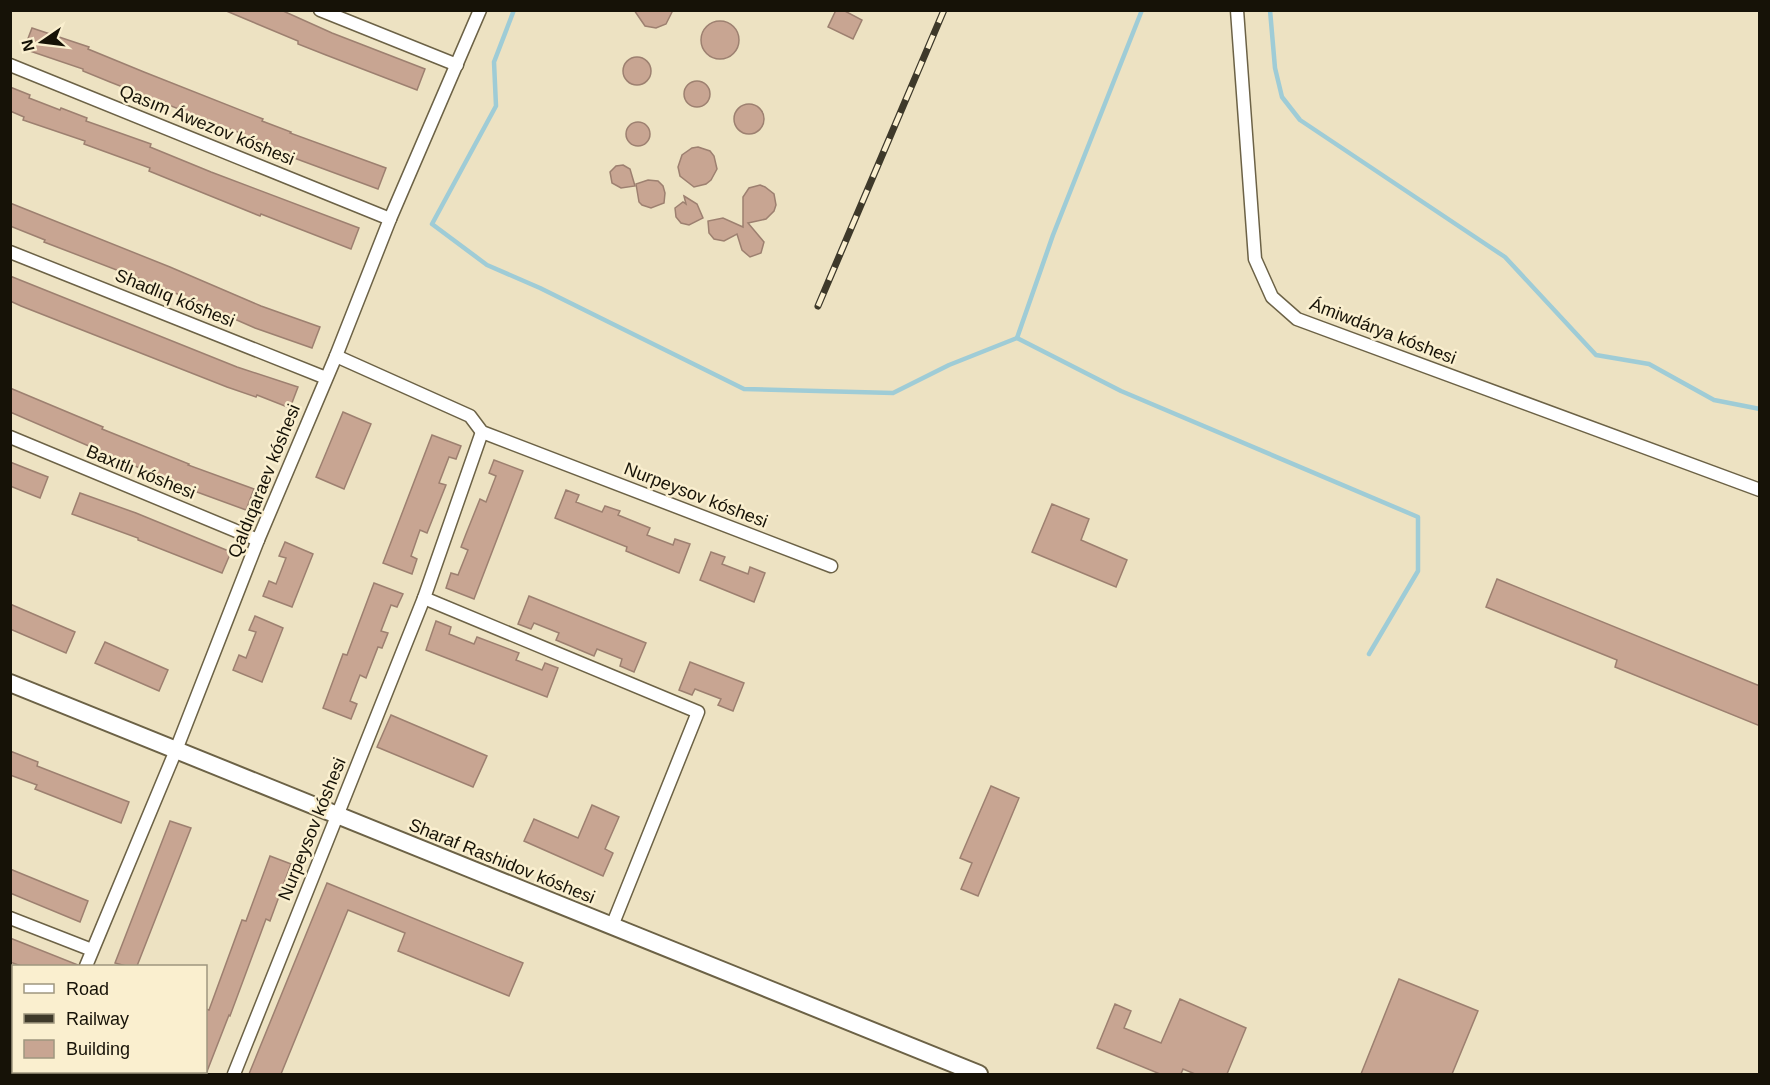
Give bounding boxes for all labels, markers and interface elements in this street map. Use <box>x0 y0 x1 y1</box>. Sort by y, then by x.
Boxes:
north arrow <box>12 12 72 72</box>
text: N <box>18 38 38 53</box>
street label: Qasım Áwezov kóshesi <box>117 81 297 169</box>
street label: Shadlıq kóshesi <box>112 265 238 331</box>
street label: Ámiwdárya kóshesi <box>1307 294 1459 368</box>
street label: Qaldıqaraev kóshesi <box>224 401 304 561</box>
street label: Baxıtlı kóshesi <box>83 441 199 503</box>
street label: Nurpeysov kóshesi <box>621 458 771 532</box>
street label: Nurpeysov kóshesi <box>274 755 350 903</box>
street label: Sharaf Rashidov kóshesi <box>406 814 598 908</box>
legend <box>12 965 207 1073</box>
text: Road <box>66 979 109 999</box>
text: Railway <box>66 1009 129 1029</box>
text: Building <box>66 1039 130 1059</box>

